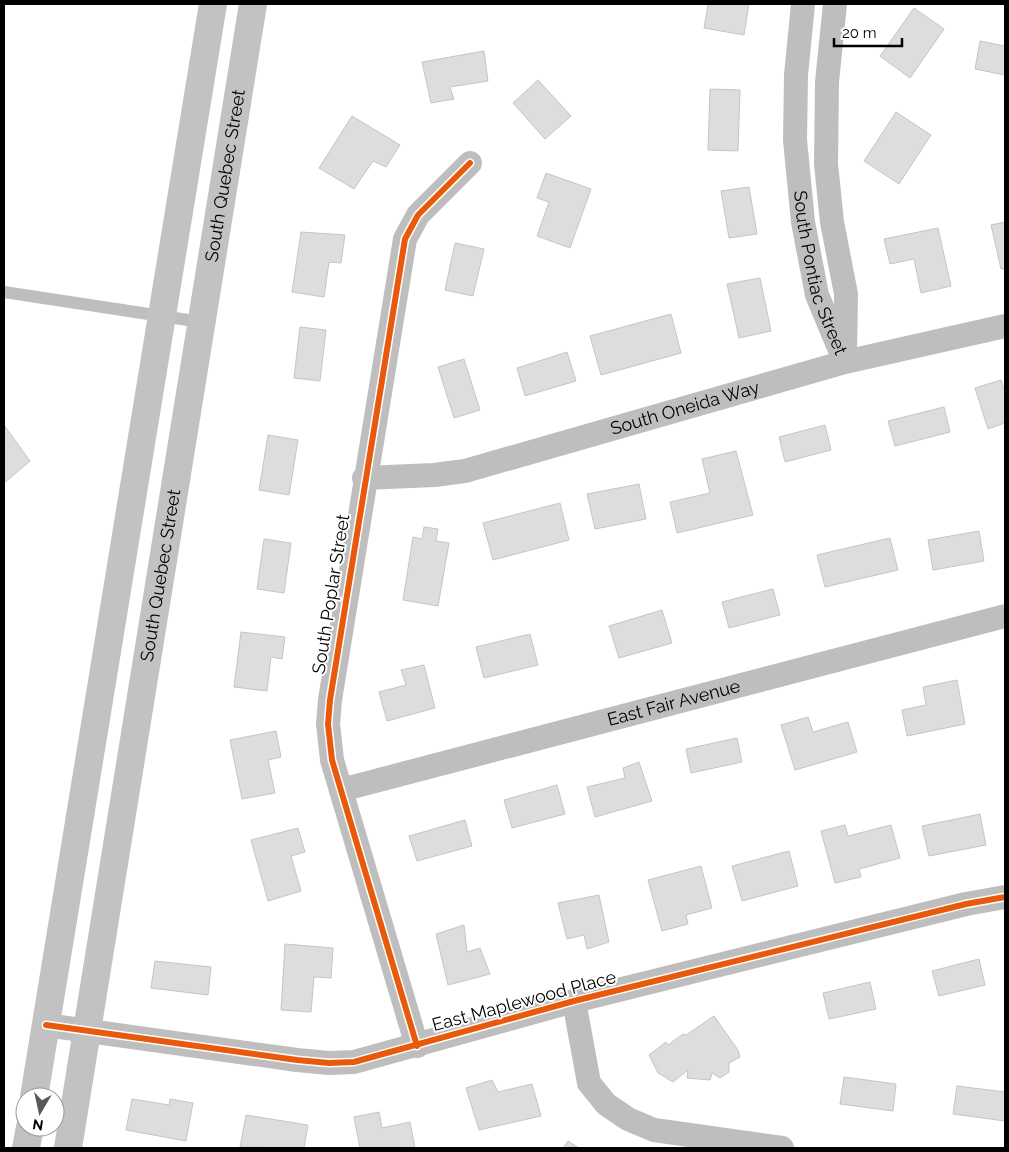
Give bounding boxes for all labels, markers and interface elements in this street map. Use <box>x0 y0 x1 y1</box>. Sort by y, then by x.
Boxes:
scale bar <box>834 15 902 47</box>
text: 20 m <box>842 24 877 42</box>
street label: South Quebec Street <box>200 88 249 263</box>
street label: South Pontiac Street <box>790 189 852 358</box>
street label: South Oneida Way <box>608 376 762 439</box>
street label: South Quebec Street <box>136 488 184 663</box>
street label: South Poplar Street <box>308 513 354 675</box>
street label: East Fair Avenue <box>605 675 743 730</box>
street label: East Maplewood Place <box>430 966 619 1035</box>
north arrow <box>15 1087 65 1137</box>
text: N <box>31 1116 44 1134</box>

